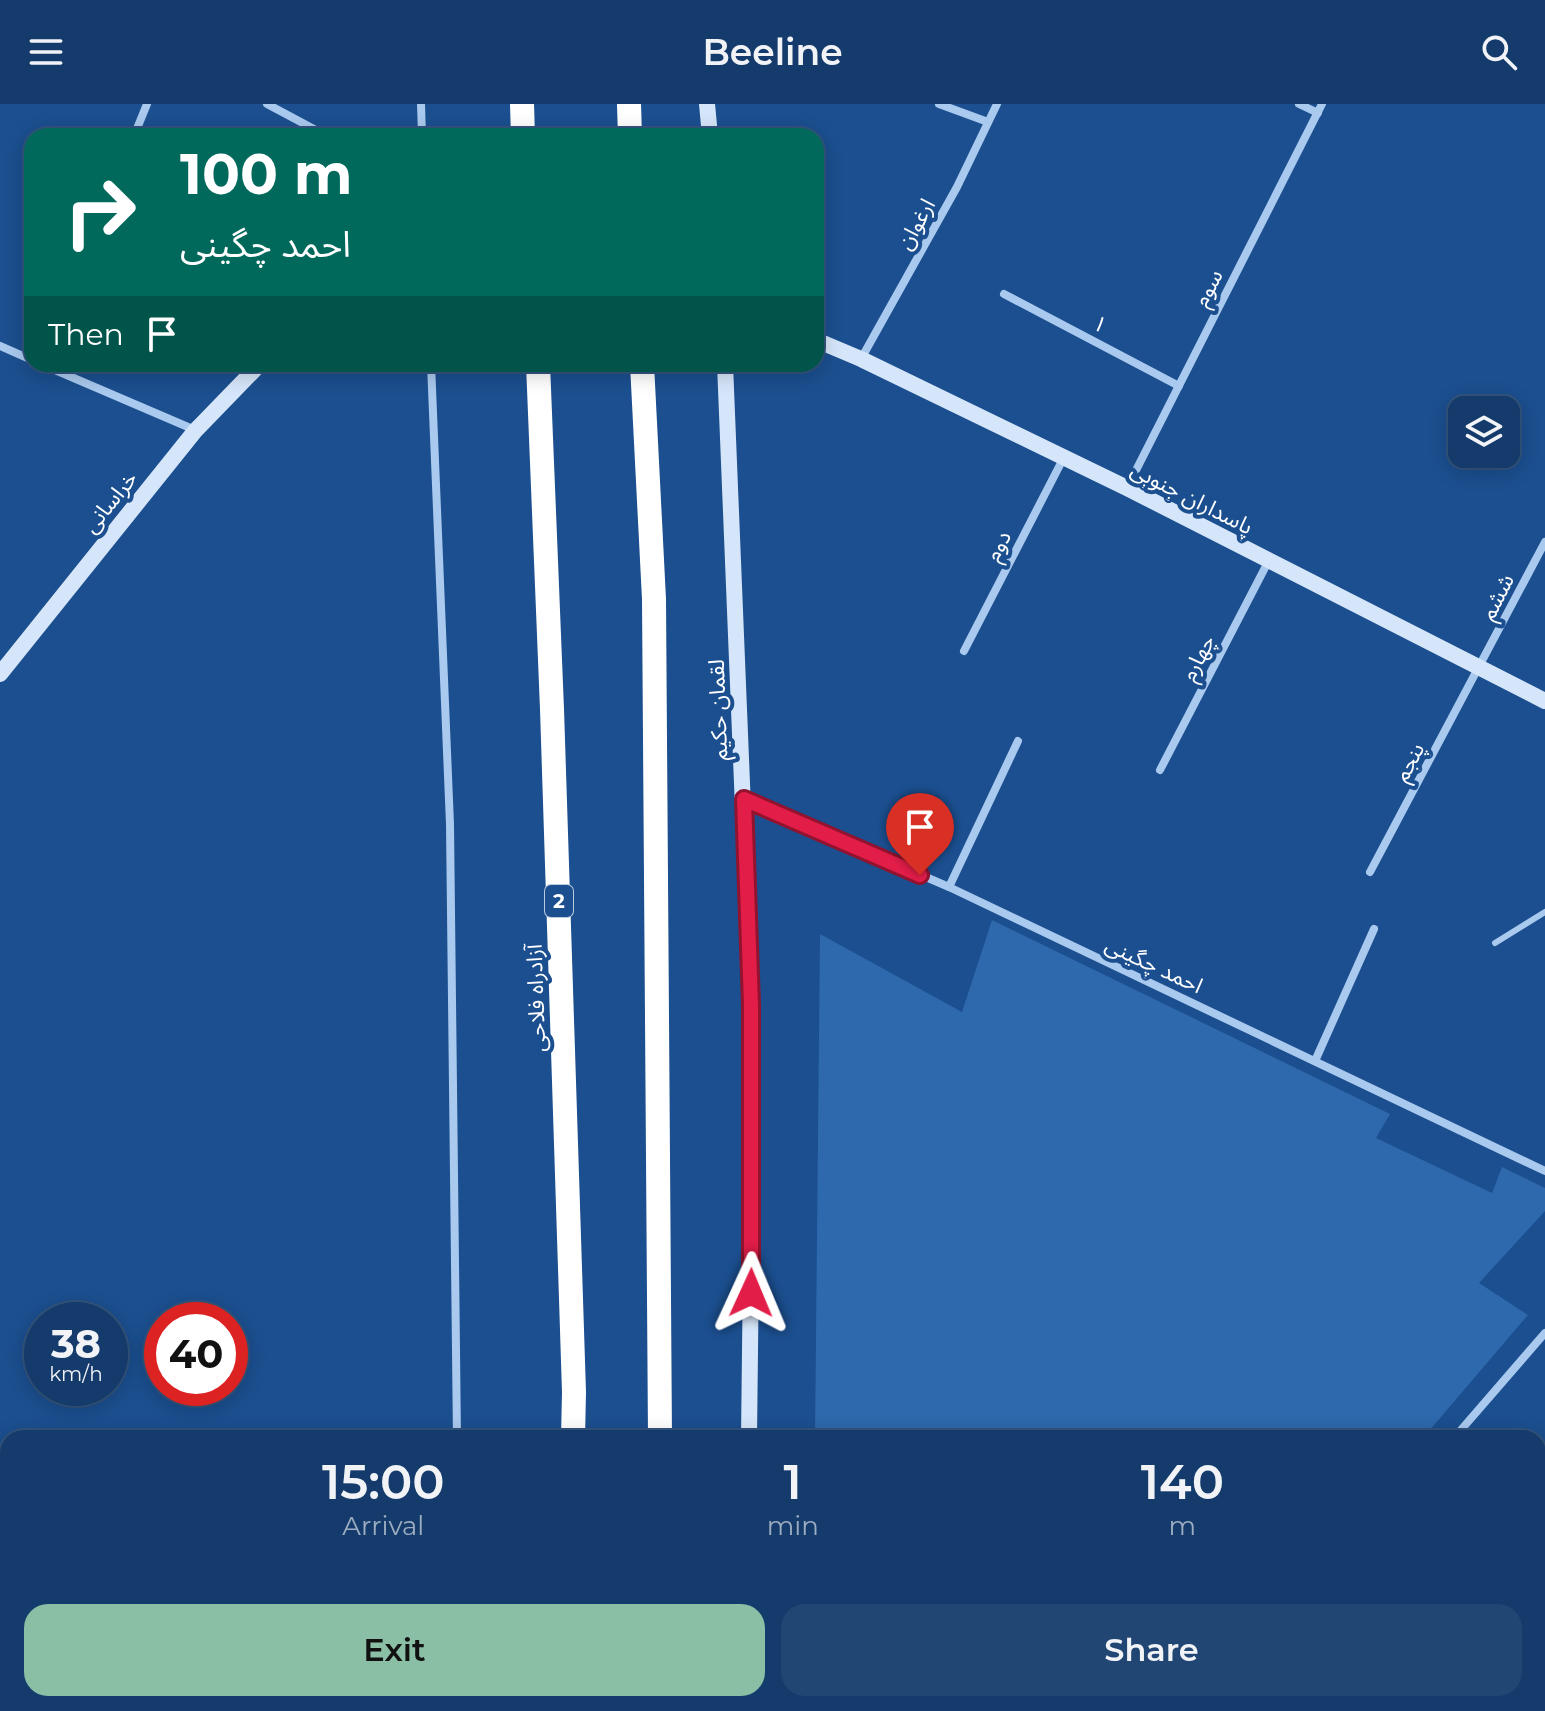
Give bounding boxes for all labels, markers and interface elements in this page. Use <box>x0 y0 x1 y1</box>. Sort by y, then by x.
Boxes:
icon: menu <box>24 30 68 74</box>
text: Beeline <box>702 30 843 74</box>
icon: search <box>1477 30 1521 74</box>
text: 100 m <box>180 140 353 208</box>
icon: right <box>48 160 152 264</box>
street label: ارغوان <box>891 194 941 254</box>
text: احمد چگینی <box>180 222 351 266</box>
street label: سوم <box>1187 265 1231 313</box>
street label: ۱ <box>1088 309 1112 339</box>
icon: arrive <box>140 312 184 356</box>
text: Then <box>48 316 124 353</box>
map controls <box>1448 396 1520 468</box>
button: layers <box>1448 396 1520 468</box>
street label: پاسداران جنوبی <box>1126 456 1258 541</box>
street label: خراسانی <box>77 465 143 539</box>
street label: دوم <box>979 526 1020 567</box>
street label: ششم <box>1474 569 1523 626</box>
street label: چهارم <box>1175 630 1224 687</box>
street label: لقمان حکیم <box>703 659 736 761</box>
street label: پنجم <box>1388 738 1433 788</box>
pin <box>886 793 954 875</box>
icon: arrive <box>898 805 942 849</box>
road number: 2 <box>545 885 573 917</box>
street label: احمد چگینی <box>1101 931 1207 1000</box>
street label: آزادراه فلاحی <box>521 942 551 1052</box>
position arrow <box>709 1251 793 1335</box>
speed limit sign: 40 <box>144 1302 248 1406</box>
text: 38 <box>51 1319 101 1368</box>
text: km/h <box>49 1362 103 1386</box>
text: 15:00 <box>322 1453 445 1511</box>
text: 1 <box>784 1453 802 1511</box>
text: 140 <box>1141 1453 1224 1511</box>
text: Arrival <box>342 1510 424 1542</box>
text: min <box>767 1510 819 1542</box>
text: m <box>1169 1510 1196 1542</box>
button: Exit <box>24 1604 765 1696</box>
button: Share <box>781 1604 1522 1696</box>

